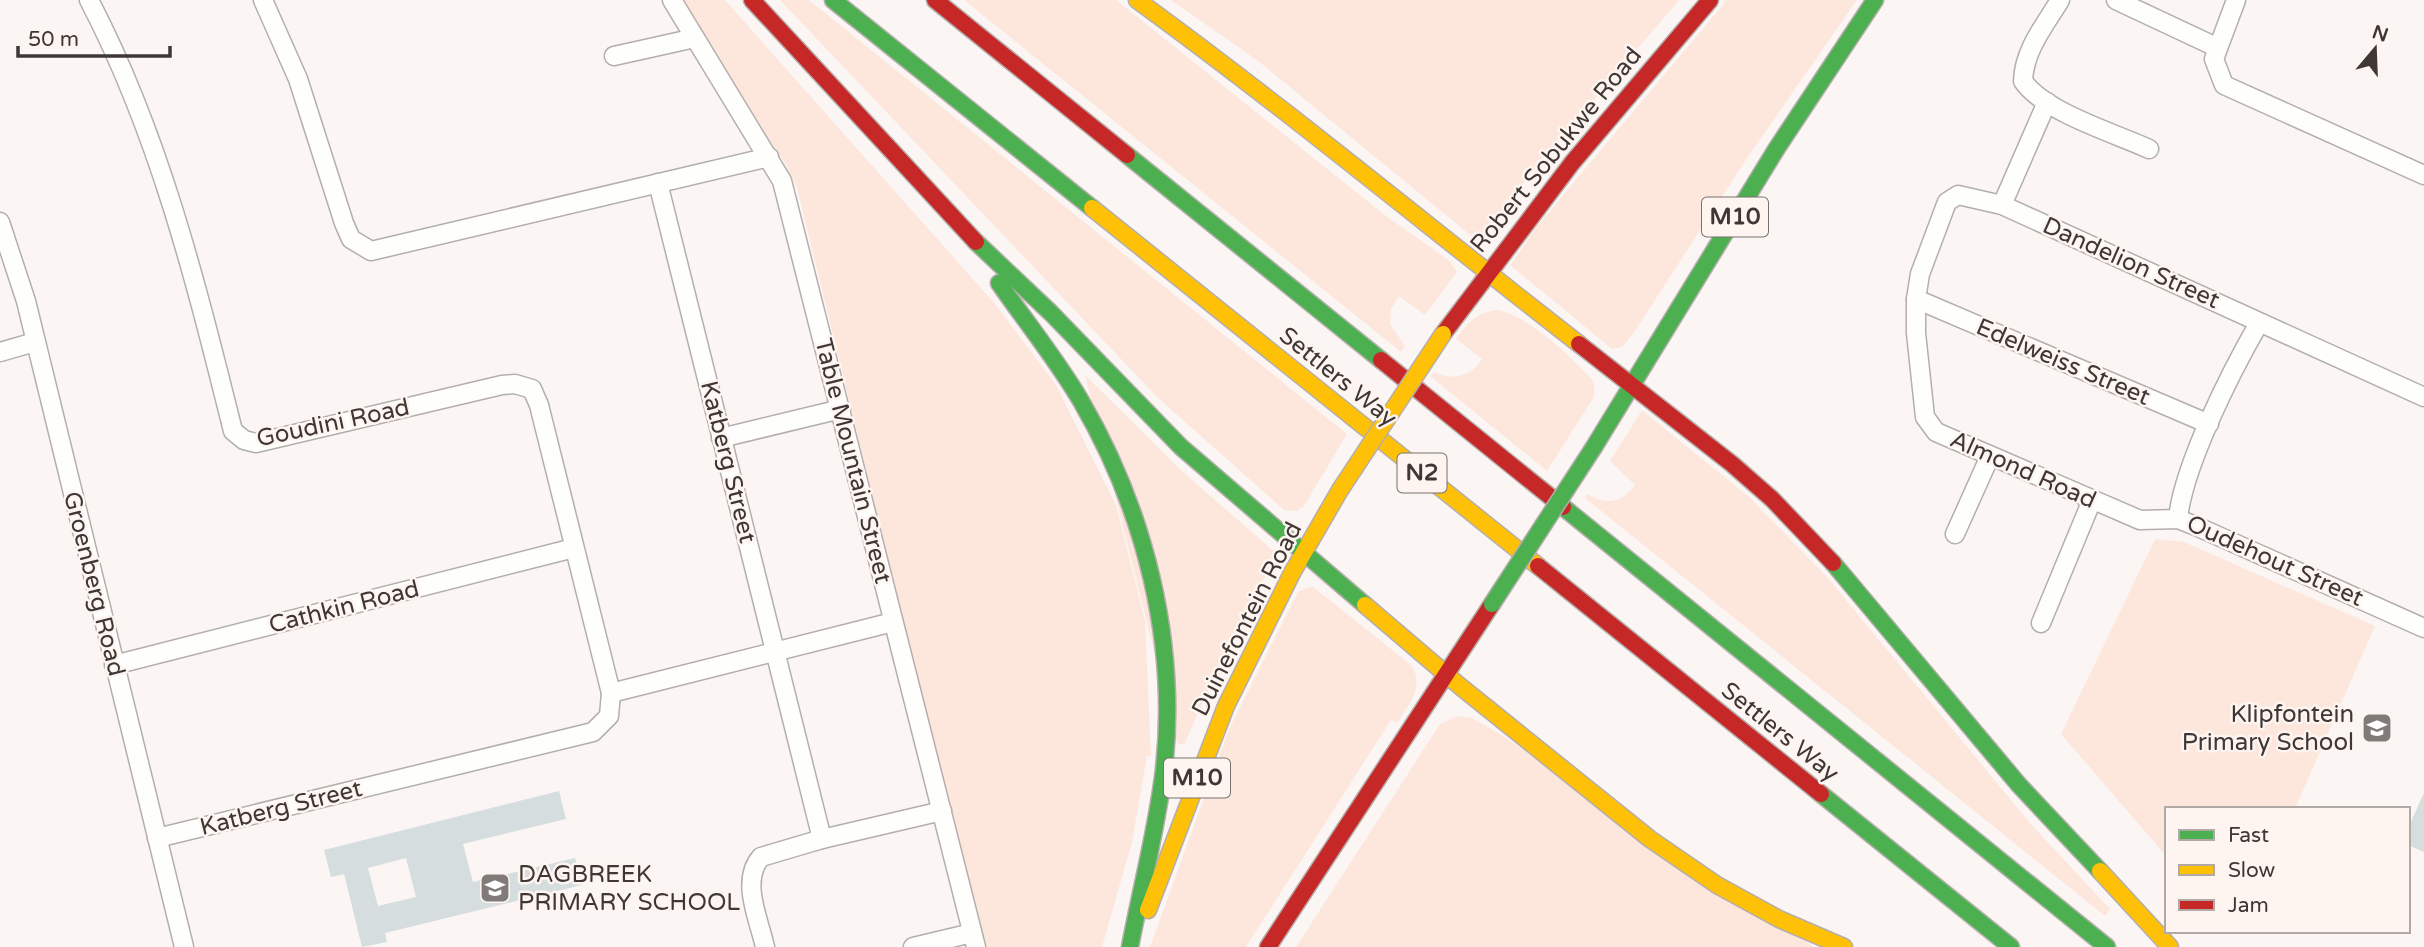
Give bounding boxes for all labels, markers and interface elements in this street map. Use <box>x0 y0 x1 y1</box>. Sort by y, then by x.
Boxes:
scale bar <box>18 14 170 58</box>
north arrow <box>2340 14 2410 84</box>
text: N <box>2369 21 2391 47</box>
text: 50 m <box>28 27 79 52</box>
street label: Robert Sobukwe Road <box>1464 41 1648 259</box>
road number: M10 <box>1702 198 1768 236</box>
street label: Dandelion Street <box>2038 211 2224 315</box>
street label: Edelweiss Street <box>1972 312 2154 412</box>
street label: Settlers Way <box>1273 321 1403 433</box>
street label: Table Mountain Street <box>808 335 898 587</box>
street label: Katberg Street <box>694 378 762 546</box>
street label: Goudini Road <box>254 393 412 453</box>
street label: Almond Road <box>1946 425 2100 515</box>
road number: N2 <box>1398 453 1446 492</box>
street label: Groenberg Road <box>57 489 131 679</box>
street label: Oudehout Street <box>2182 509 2368 613</box>
street label: Duinefontein Road <box>1186 517 1308 721</box>
street label: Cathkin Road <box>266 574 422 640</box>
street label: Settlers Way <box>1715 676 1845 788</box>
place label: Klipfontein Primary School <box>2182 700 2354 757</box>
school or university icon: Klipfontein Primary School <box>2360 711 2394 745</box>
road number: M10 <box>1164 758 1230 798</box>
street label: Katberg Street <box>197 774 365 842</box>
legend <box>2165 807 2410 933</box>
text: Fast <box>2228 823 2269 848</box>
text: Slow <box>2228 858 2276 883</box>
place label: DAGBREEK PRIMARY SCHOOL <box>518 860 740 917</box>
school or university icon: DAGBREEK PRIMARY SCHOOL <box>478 871 512 905</box>
text: Jam <box>2228 893 2269 918</box>

